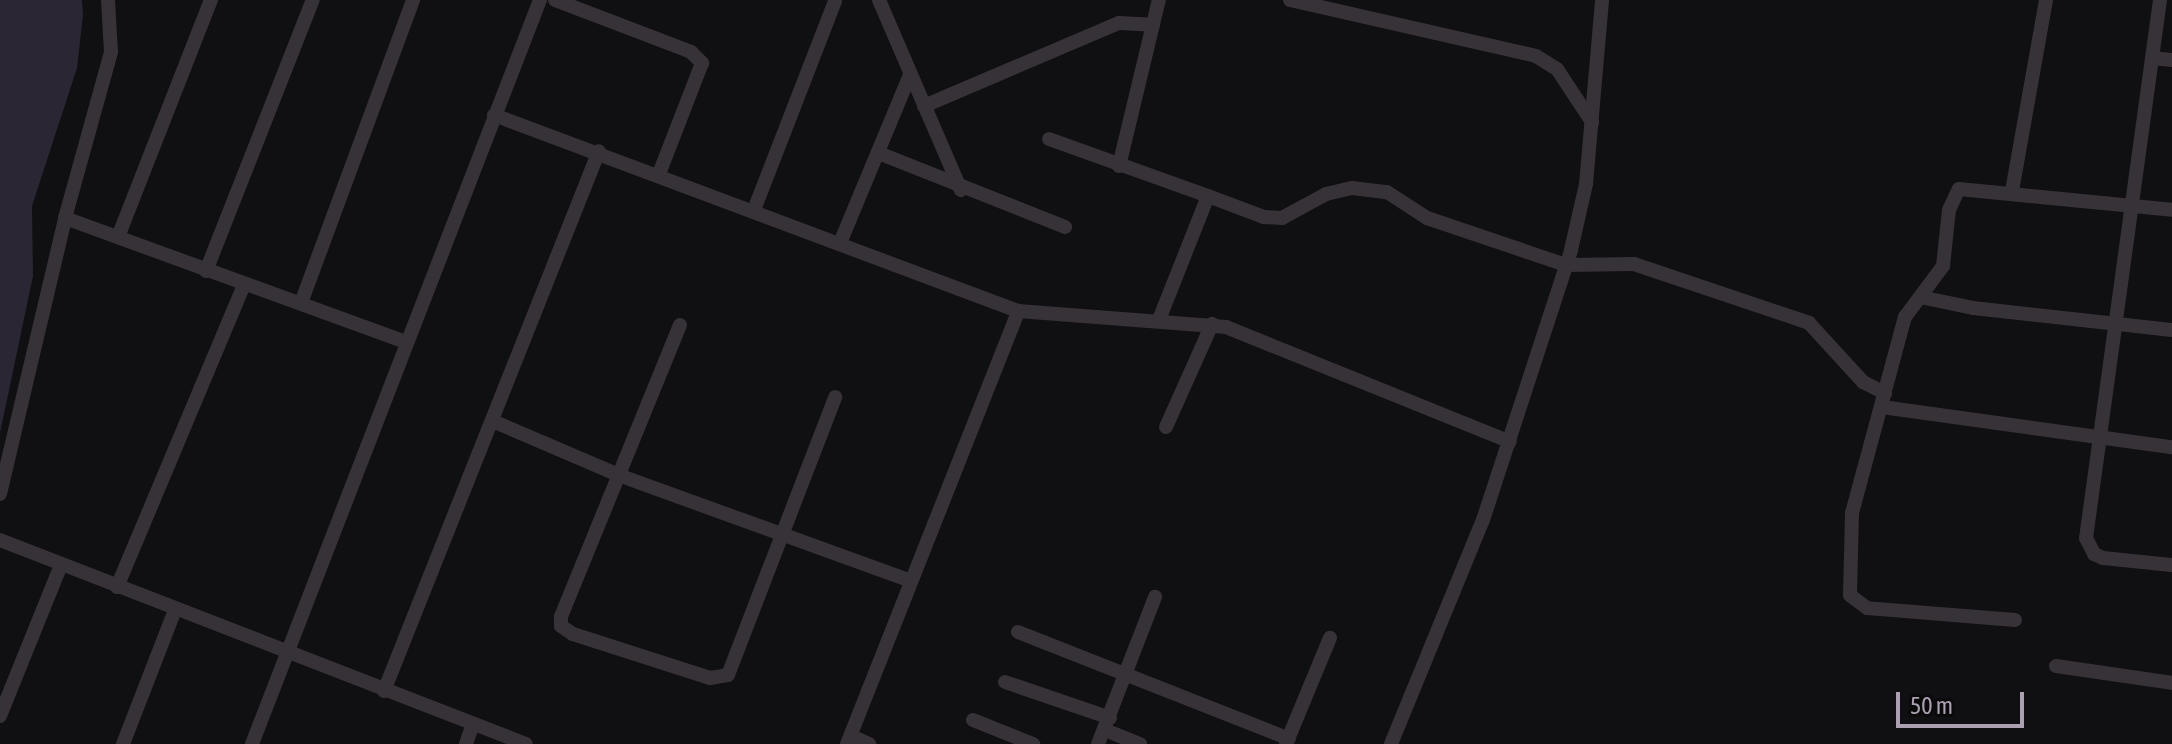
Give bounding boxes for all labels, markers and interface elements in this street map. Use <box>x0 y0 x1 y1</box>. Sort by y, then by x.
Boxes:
scale bar <box>1900 676 2028 726</box>
text: 50 m <box>1910 692 1953 719</box>

